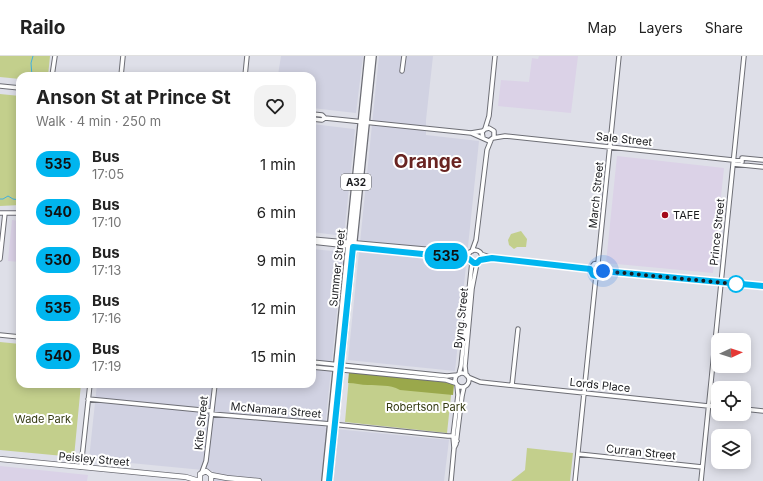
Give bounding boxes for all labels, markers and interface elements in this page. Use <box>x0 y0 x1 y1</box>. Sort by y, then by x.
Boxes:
text: Railo <box>20 16 65 39</box>
text: Map <box>588 19 617 36</box>
text: Layers <box>639 19 683 36</box>
text: Share <box>705 19 743 36</box>
button: heart <box>254 85 296 127</box>
text: Anson St at Prince St <box>36 86 231 109</box>
text: Walk · 4 min · 250 m <box>36 113 161 129</box>
street label: Sale Street <box>595 129 653 149</box>
text: Bus <box>92 147 120 166</box>
district label: Orange <box>394 150 462 173</box>
text: 535 <box>45 155 71 172</box>
text: 1 min <box>260 155 296 174</box>
street label: March Street <box>586 161 607 229</box>
text: 17:05 <box>92 166 124 182</box>
road number: A32 <box>341 174 371 190</box>
text: Bus <box>92 195 120 214</box>
street label: Prince Street <box>707 197 728 266</box>
text: 540 <box>44 203 72 220</box>
text: 6 min <box>257 203 296 222</box>
place label: TAFE <box>673 208 700 222</box>
marker: TAFE <box>660 210 670 220</box>
text: 17:10 <box>92 214 121 230</box>
street label: Summer Street <box>326 228 348 307</box>
text: Bus <box>92 243 120 262</box>
line badge: 535 <box>423 243 469 269</box>
text: 535 <box>433 247 459 264</box>
text: 530 <box>44 251 72 268</box>
text: 9 min <box>257 251 296 270</box>
your location <box>593 261 613 281</box>
text: 17:13 <box>92 262 121 278</box>
unlabelled marker <box>727 275 745 293</box>
street label: Byng Street <box>451 287 471 349</box>
text: Bus <box>92 291 120 310</box>
text: 535 <box>45 299 71 316</box>
text: 12 min <box>251 299 296 318</box>
text: 17:16 <box>92 310 121 326</box>
north arrow <box>711 333 751 373</box>
map controls <box>711 333 751 469</box>
text: Bus <box>92 339 120 358</box>
text: 540 <box>44 347 72 364</box>
text: 15 min <box>251 347 296 366</box>
text: 17:19 <box>92 358 121 374</box>
street label: Lords Place <box>569 375 631 395</box>
button: locate <box>711 381 751 421</box>
street label: Kite Street <box>191 395 211 451</box>
street label: McNamara Street <box>230 399 322 421</box>
park label: Robertson Park <box>386 400 466 414</box>
park label: Wade Park <box>15 412 71 426</box>
button: layers <box>711 429 751 469</box>
street label: Curran Street <box>606 441 677 463</box>
street label: Peisley Street <box>58 449 130 469</box>

